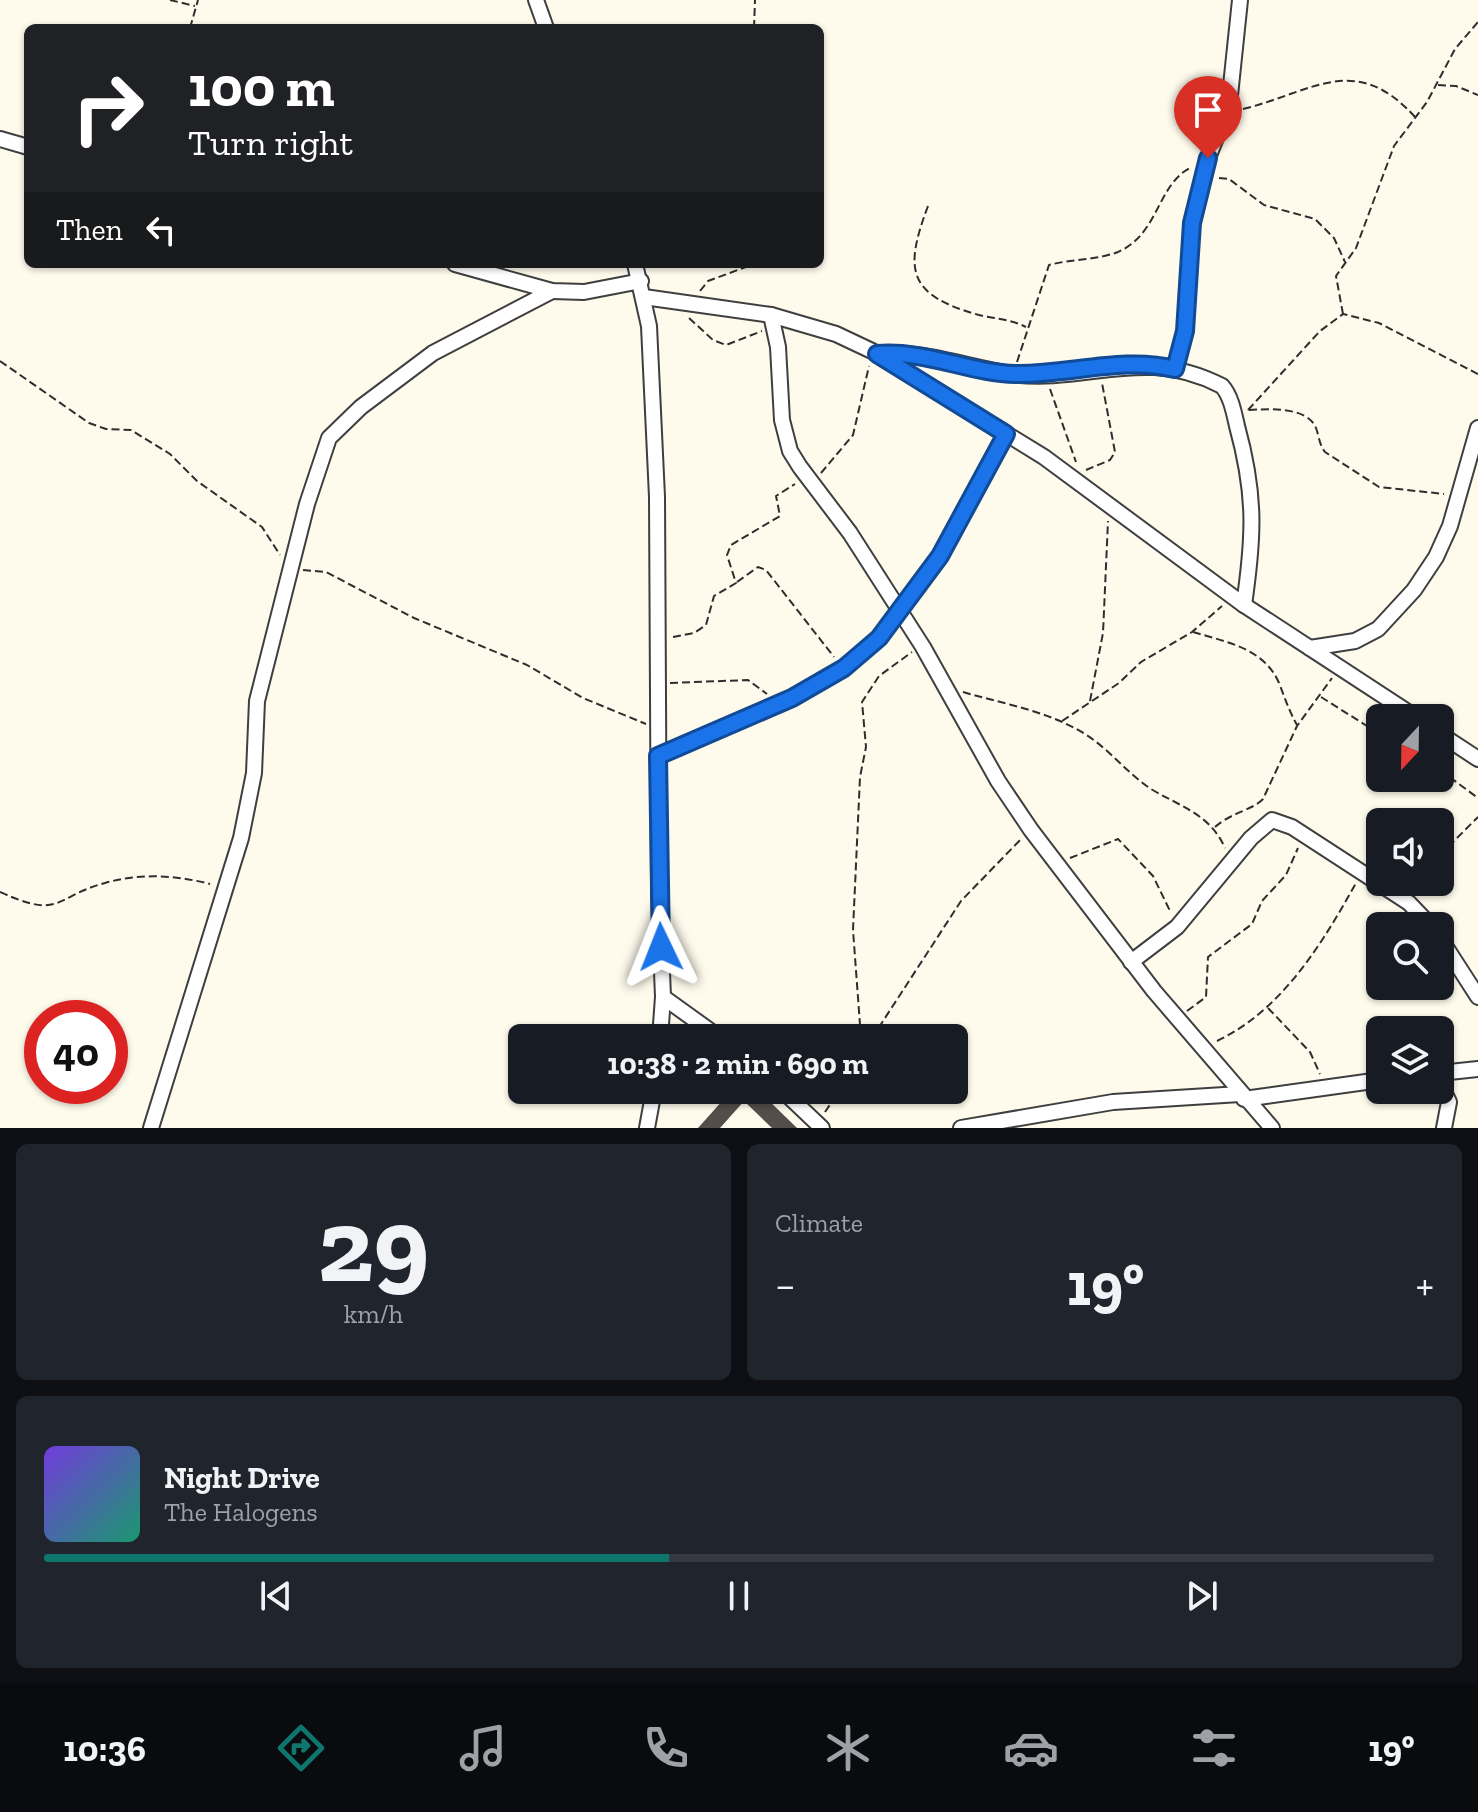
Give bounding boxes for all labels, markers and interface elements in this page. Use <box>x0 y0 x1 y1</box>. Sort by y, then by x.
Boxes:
text: 100 m <box>188 53 335 120</box>
icon: right <box>56 56 160 160</box>
pin <box>1174 76 1242 158</box>
icon: arrive <box>1186 88 1230 132</box>
text: Turn right <box>188 121 353 164</box>
icon: left <box>139 208 183 252</box>
text: Then <box>56 212 123 248</box>
north arrow <box>1366 704 1454 792</box>
map controls <box>1366 704 1454 1104</box>
button: sound <box>1366 808 1454 896</box>
position arrow <box>619 905 703 989</box>
button: search <box>1366 912 1454 1000</box>
speed limit sign: 40 <box>24 1000 128 1104</box>
button: layers <box>1366 1016 1454 1104</box>
text: 10:38 · 2 min · 690 m <box>607 1046 869 1082</box>
text: 29 <box>318 1183 429 1308</box>
text: Climate <box>775 1207 863 1239</box>
text: 19° <box>1067 1248 1144 1320</box>
text: − <box>775 1258 796 1311</box>
text: + <box>1415 1258 1434 1311</box>
text: km/h <box>344 1298 403 1330</box>
text: Night Drive <box>164 1460 320 1496</box>
text: The Halogens <box>164 1496 318 1528</box>
icon: previous <box>254 1574 298 1618</box>
icon: pause <box>717 1574 761 1618</box>
icon: next <box>1180 1574 1224 1618</box>
icon: directions <box>273 1720 329 1776</box>
icon: music <box>455 1720 511 1776</box>
icon: phone <box>638 1720 694 1776</box>
icon: climate <box>820 1720 876 1776</box>
icon: car <box>1003 1720 1059 1776</box>
icon: filters <box>1186 1720 1242 1776</box>
text: 10:36 <box>63 1727 146 1770</box>
text: 19° <box>1368 1727 1415 1770</box>

